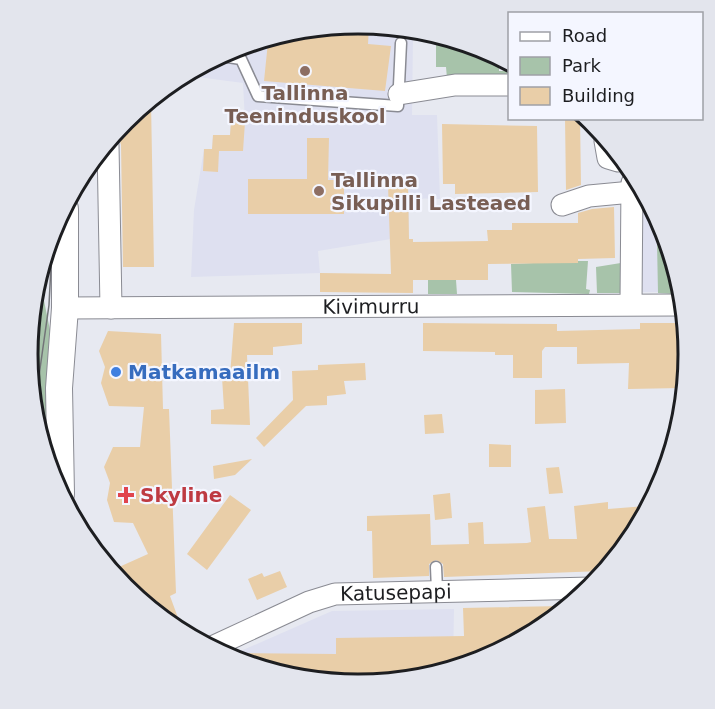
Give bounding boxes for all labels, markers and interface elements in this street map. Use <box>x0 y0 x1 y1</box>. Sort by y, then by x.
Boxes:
legend <box>508 12 703 120</box>
text: Road <box>562 25 607 46</box>
text: Park <box>562 55 601 76</box>
marker: Tallinna Teeninduskool <box>298 64 312 78</box>
place label: Tallinna Teeninduskool <box>224 81 386 128</box>
text: Building <box>562 85 635 106</box>
place label: Tallinna Sikupilli Lasteaed <box>331 168 531 215</box>
marker: Tallinna Sikupilli Lasteaed <box>312 184 326 198</box>
street label: Kivimurru <box>322 294 420 319</box>
place label: Matkamaailm <box>128 360 280 384</box>
marker: Matkamaailm <box>109 365 123 379</box>
place label: Skyline <box>140 483 222 507</box>
marker: Skyline <box>117 486 135 504</box>
street label: Katusepapi <box>340 579 452 606</box>

